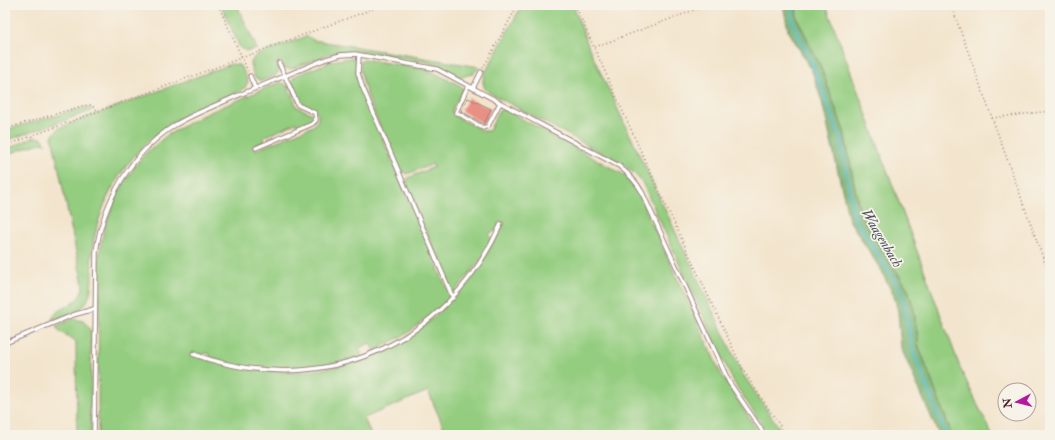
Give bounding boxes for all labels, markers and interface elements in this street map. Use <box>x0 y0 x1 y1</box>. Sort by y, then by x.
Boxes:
water label: Waagenbach <box>858 206 906 270</box>
north arrow <box>997 382 1037 422</box>
text: N <box>1000 396 1015 410</box>

